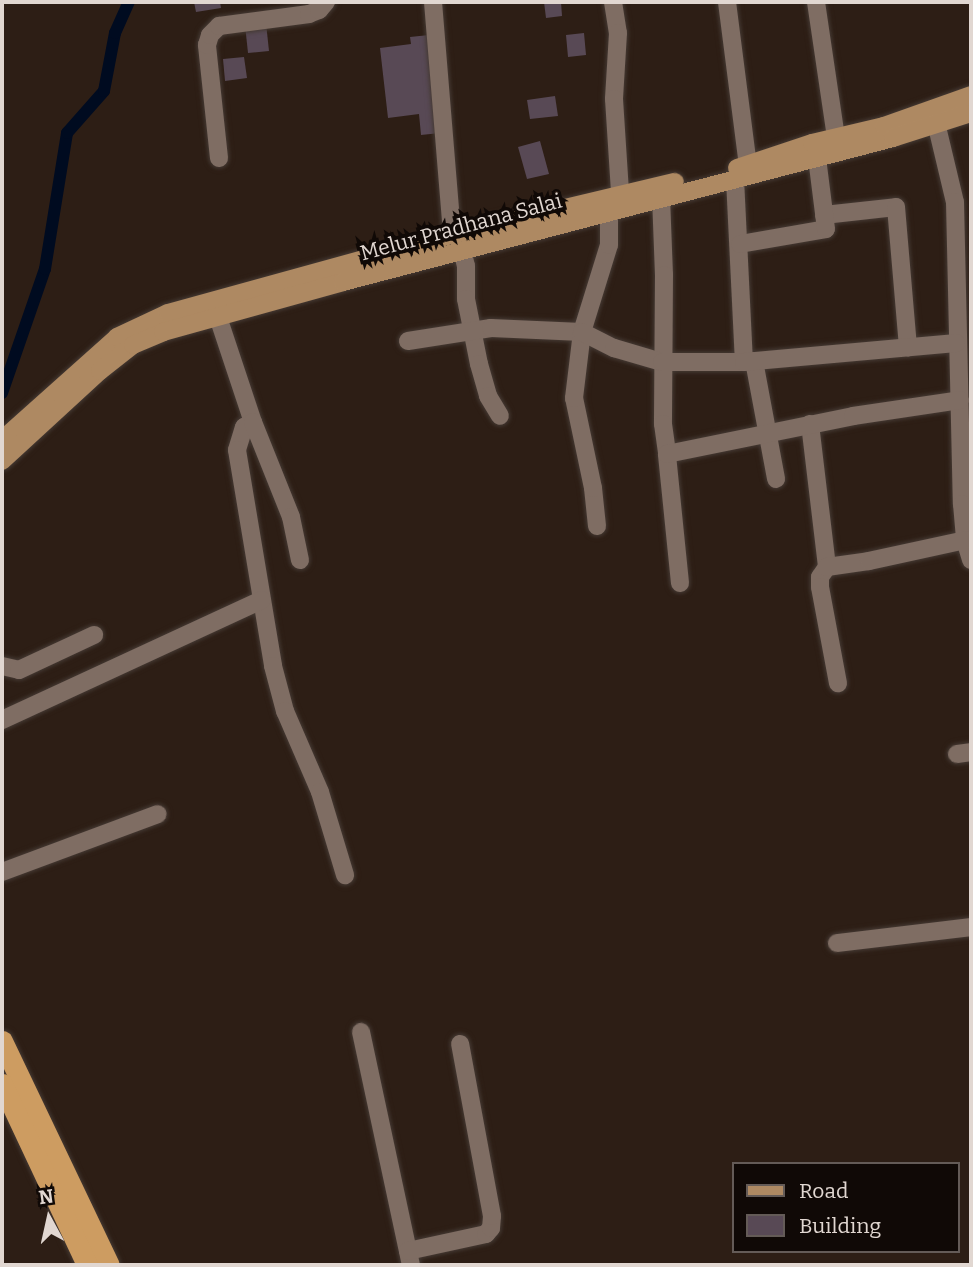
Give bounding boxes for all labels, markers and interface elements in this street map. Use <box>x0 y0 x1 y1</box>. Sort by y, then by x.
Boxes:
street label: Melur Pradhana Salai <box>357 188 565 266</box>
legend <box>732 1162 959 1253</box>
text: Road <box>799 1178 848 1204</box>
north arrow <box>14 1183 84 1253</box>
text: N <box>37 1184 55 1209</box>
text: Building <box>799 1213 881 1239</box>

